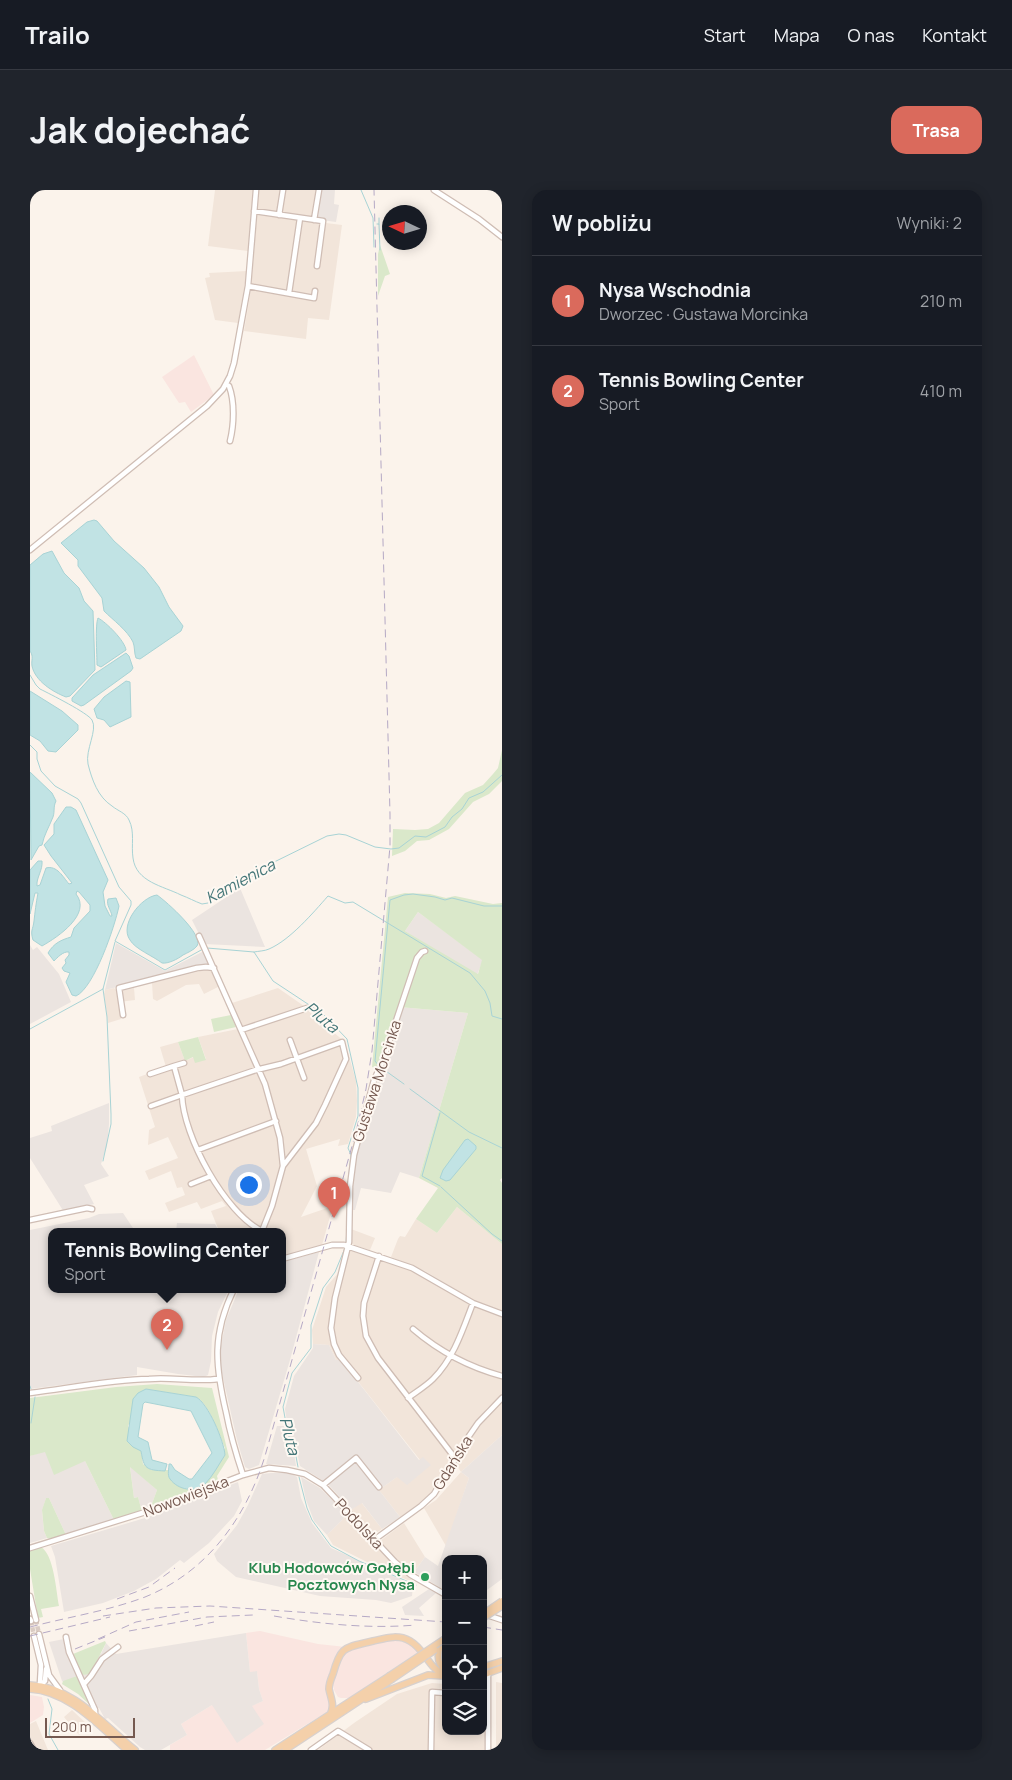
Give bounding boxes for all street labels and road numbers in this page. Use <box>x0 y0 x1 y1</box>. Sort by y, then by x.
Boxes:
street label: Gustawa Morcinka <box>347 1017 406 1144</box>
street label: Gdańska <box>428 1432 477 1494</box>
street label: Nowowiejska <box>140 1471 232 1522</box>
street label: Podolska <box>330 1494 388 1554</box>

